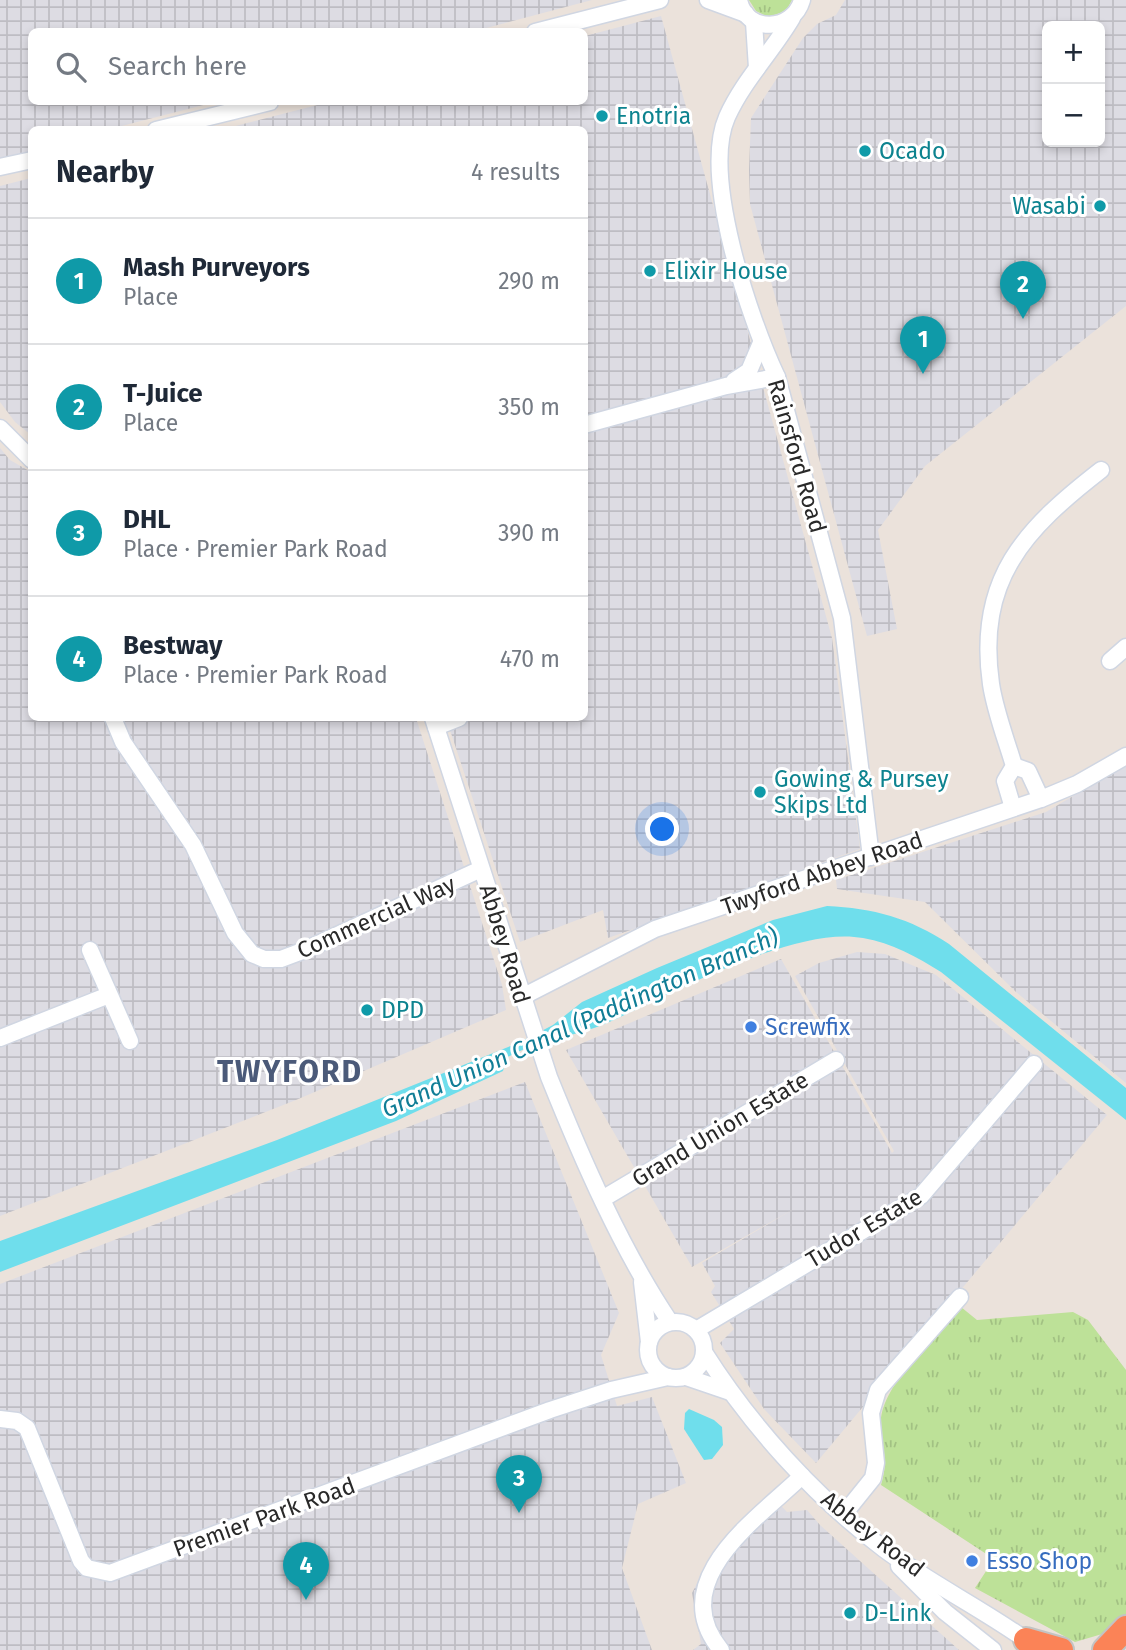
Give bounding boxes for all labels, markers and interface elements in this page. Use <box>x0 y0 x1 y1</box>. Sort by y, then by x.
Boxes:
map controls <box>1042 21 1105 147</box>
button: + <box>1042 21 1105 84</box>
search box <box>28 28 588 105</box>
icon: search <box>52 48 90 86</box>
text: Search here <box>108 51 247 82</box>
button: − <box>1042 84 1105 147</box>
place label: Enotria <box>616 102 691 130</box>
marker: Enotria <box>594 108 610 124</box>
place label: Ocado <box>879 137 945 165</box>
marker: Ocado <box>857 143 873 159</box>
text: Nearby <box>56 154 154 190</box>
text: 4 results <box>471 158 560 186</box>
place label: Wasabi <box>1012 192 1086 220</box>
marker: Wasabi <box>1092 198 1108 214</box>
text: Mash Purveyors <box>123 252 310 283</box>
place label: Elixir House <box>664 257 788 285</box>
pin: 2 <box>1000 261 1046 319</box>
marker: Elixir House <box>642 263 658 279</box>
text: 1 <box>74 267 84 295</box>
text: 290 m <box>498 267 560 295</box>
text: Place <box>123 283 178 311</box>
pin: 1 <box>900 316 946 374</box>
street label: Rainsford Road <box>762 376 832 536</box>
text: T-Juice <box>123 378 203 409</box>
text: 2 <box>73 393 85 421</box>
text: 350 m <box>498 393 560 421</box>
text: Place <box>123 409 178 437</box>
text: DHL <box>123 504 171 535</box>
text: 3 <box>73 519 85 547</box>
text: 390 m <box>498 519 560 547</box>
text: Place · Premier Park Road <box>123 535 388 563</box>
text: Bestway <box>123 630 222 661</box>
text: 4 <box>73 645 86 673</box>
text: 470 m <box>500 645 560 673</box>
text: Place · Premier Park Road <box>123 661 388 689</box>
place label: Gowing & Pursey Skips Ltd <box>774 765 949 819</box>
marker: Gowing & Pursey Skips Ltd <box>752 784 768 800</box>
your location <box>645 812 679 846</box>
street label: Twyford Abbey Road <box>718 825 926 921</box>
street label: Commercial Way <box>292 869 460 964</box>
street label: Abbey Road <box>474 881 536 1007</box>
water label: Grand Union Canal (Paddington Branch) <box>377 922 783 1124</box>
place label: DPD <box>381 996 424 1024</box>
marker: DPD <box>359 1002 375 1018</box>
place label: Screwfix <box>765 1013 851 1041</box>
marker: Screwfix <box>743 1019 759 1035</box>
district label: TWYFORD <box>217 1054 363 1090</box>
street label: Grand Union Estate <box>627 1065 813 1193</box>
street label: Tudor Estate <box>801 1182 927 1274</box>
pin: 3 <box>496 1455 542 1513</box>
street label: Premier Park Road <box>169 1471 359 1563</box>
street label: Abbey Road <box>816 1485 930 1583</box>
pin: 4 <box>283 1542 329 1600</box>
place label: Esso Shop <box>986 1547 1092 1575</box>
marker: Esso Shop <box>964 1553 980 1569</box>
place label: D-Link <box>864 1599 931 1627</box>
marker: D-Link <box>842 1605 858 1621</box>

